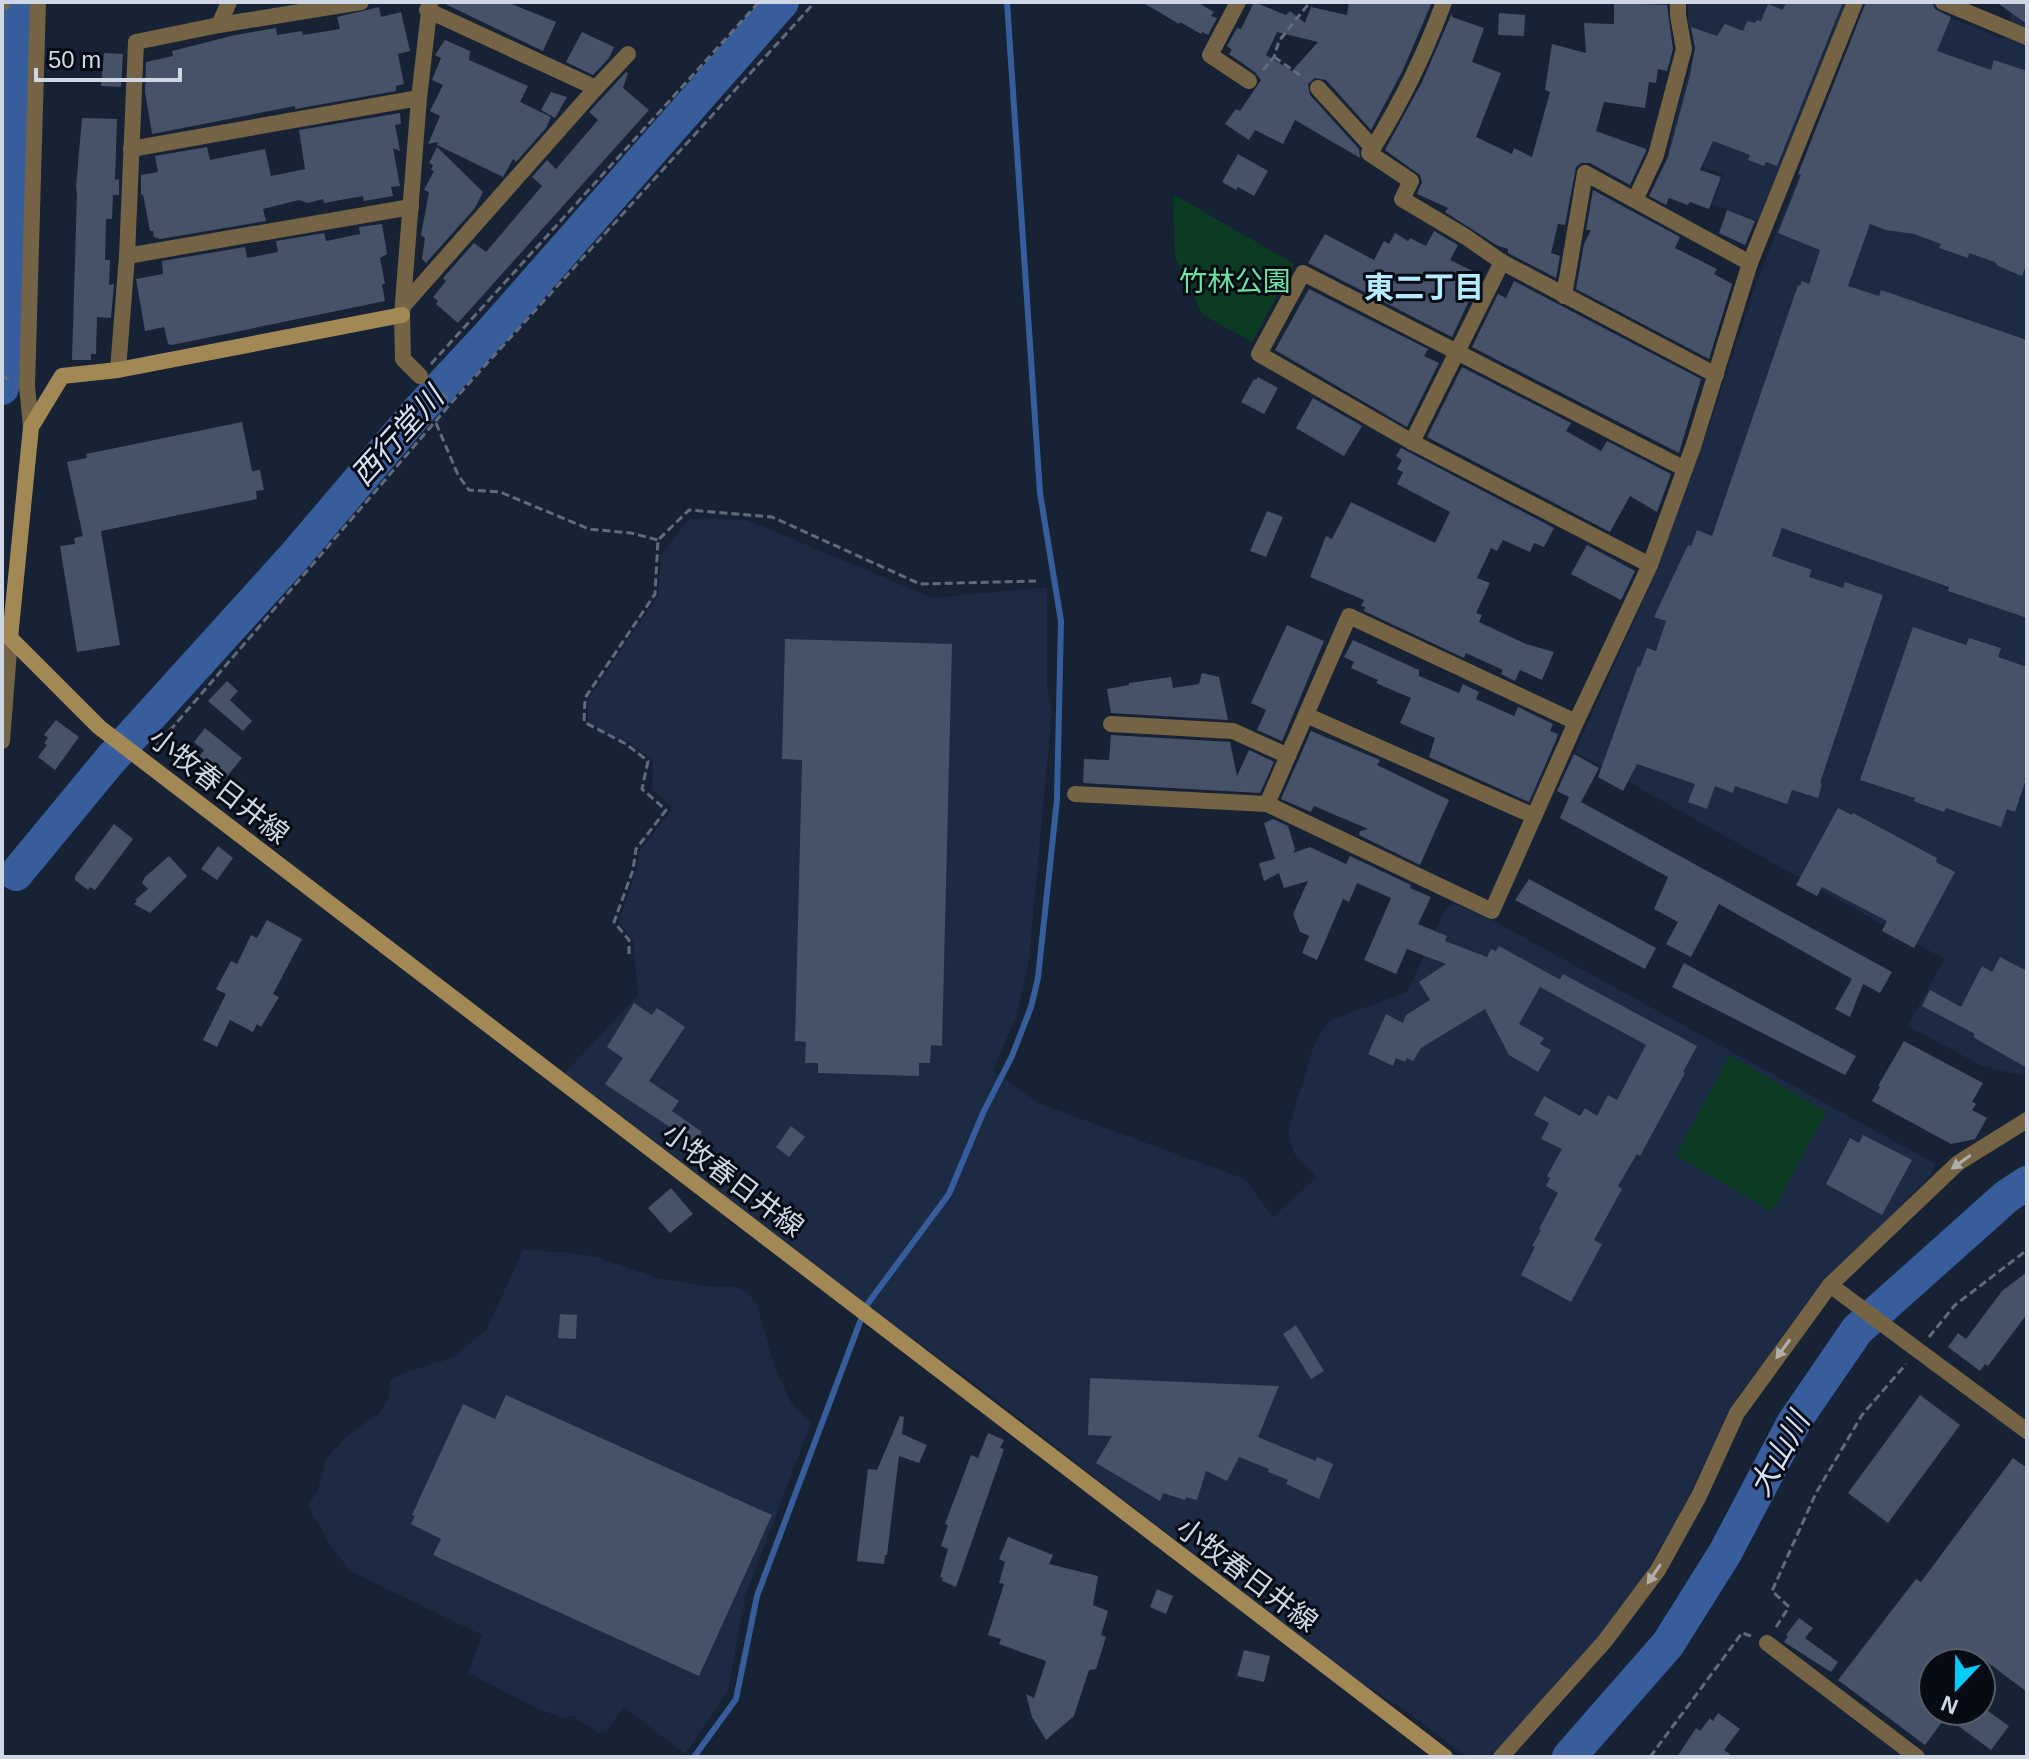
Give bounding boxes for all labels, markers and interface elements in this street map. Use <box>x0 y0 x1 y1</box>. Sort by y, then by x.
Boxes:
scale bar <box>36 32 180 82</box>
text: 50 m <box>48 46 101 73</box>
park label: 竹林公園 <box>1179 266 1291 297</box>
district label: 東二丁目 <box>1364 271 1484 304</box>
water label: 西行堂川 <box>345 378 451 492</box>
street label: 小牧春日井線 <box>143 722 295 850</box>
street label: 小牧春日井線 <box>657 1117 809 1243</box>
one-way arrow <box>1951 1153 1972 1169</box>
one-way arrow <box>1776 1339 1791 1360</box>
water label: 大山川 <box>1743 1404 1817 1501</box>
street label: 小牧春日井線 <box>1171 1512 1323 1638</box>
one-way arrow <box>1647 1564 1662 1585</box>
north arrow <box>1917 1647 1997 1727</box>
text: N <box>1938 1691 1962 1720</box>

